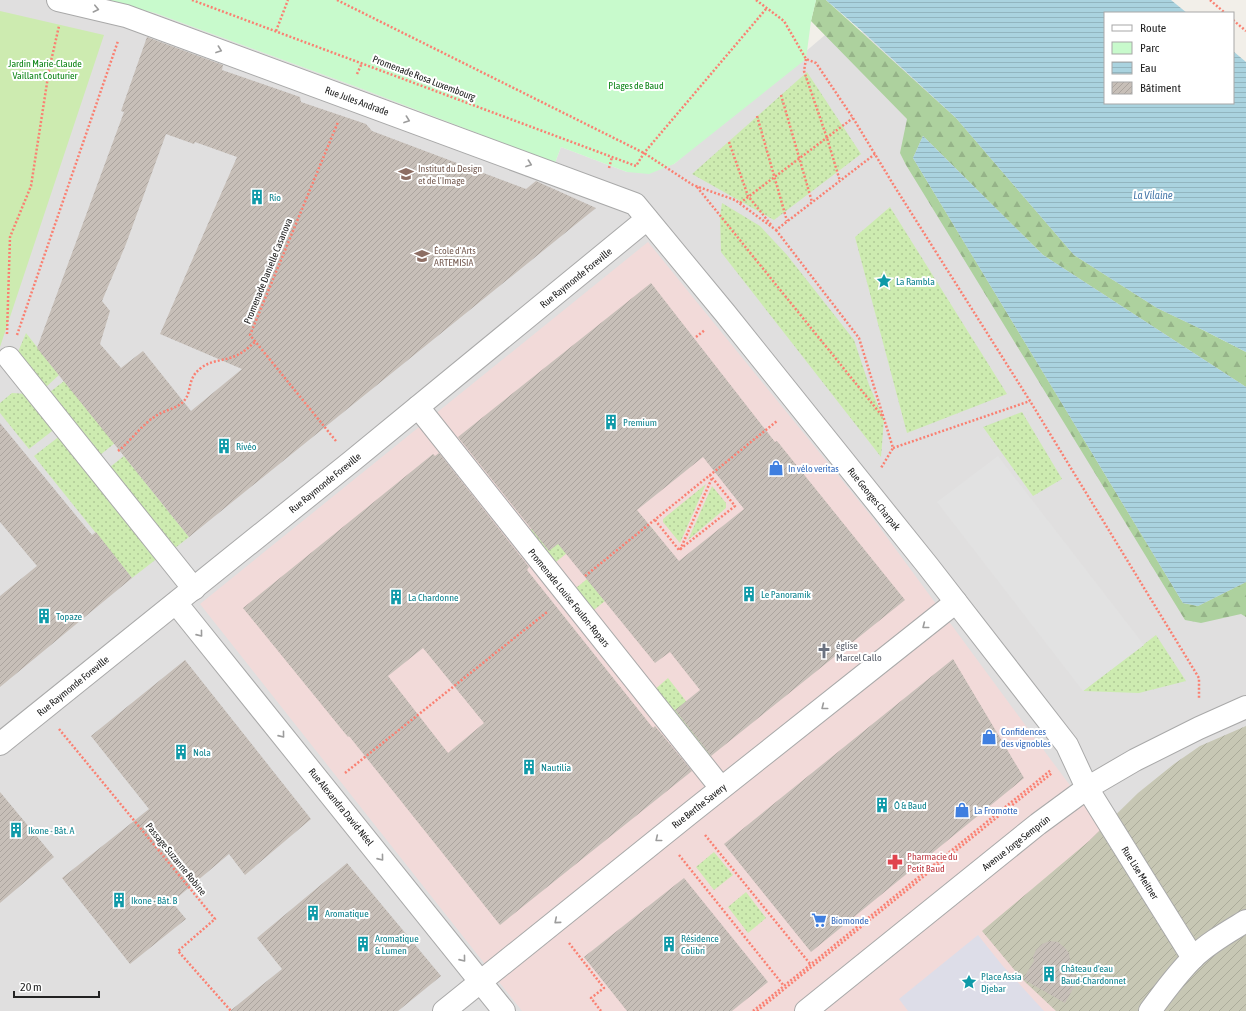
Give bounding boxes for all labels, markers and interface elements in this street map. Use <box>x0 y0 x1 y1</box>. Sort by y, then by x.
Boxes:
one-way arrow <box>92 4 99 13</box>
legend <box>1104 12 1234 104</box>
text: Route <box>1140 21 1166 35</box>
text: Parc <box>1140 41 1160 55</box>
one-way arrow <box>216 45 223 53</box>
street label: Promenade Rosa Luxembourg <box>371 53 478 103</box>
park label: Jardin Marie-Claude Vaillant Couturier <box>8 58 82 81</box>
text: Eau <box>1140 61 1157 75</box>
park label: Plages de Baud <box>608 80 664 91</box>
text: Bâtiment <box>1140 81 1181 95</box>
street label: Rue Jules Andrade <box>324 84 391 118</box>
one-way arrow <box>403 115 410 123</box>
one-way arrow <box>525 160 532 168</box>
place label: Institut du Design et de l'Image <box>418 163 482 186</box>
school or university icon: Institut du Design et de l'Image <box>397 165 415 183</box>
building icon: Rio <box>248 188 266 206</box>
water label: La Vilaine <box>1133 189 1173 201</box>
place label: Rio <box>269 192 281 203</box>
street label: Promenade Danielle Casanova <box>242 216 294 325</box>
place label: École d'Arts ARTEMISIA <box>434 245 476 268</box>
street label: Rue Raymonde Foreville <box>538 245 614 310</box>
school or university icon: École d'Arts ARTEMISIA <box>413 247 431 265</box>
place icon: La Rambla <box>875 272 893 290</box>
place label: La Rambla <box>896 276 935 287</box>
building icon: Premium <box>602 413 620 431</box>
place label: Premium <box>623 417 657 428</box>
building icon: Rivéo <box>215 437 233 455</box>
place label: Rivéo <box>236 441 257 452</box>
street label: Rue Raymonde Foreville <box>287 450 363 515</box>
shop icon: In vélo veritas <box>767 459 785 477</box>
place label: In vélo veritas <box>788 463 839 474</box>
street label: Rue Georges Charpak <box>845 466 903 533</box>
street label: Promenade Louise Foulon-Ropars <box>526 547 612 650</box>
building icon: Le Panoramik <box>740 585 758 603</box>
building icon: La Chardonne <box>387 588 405 606</box>
place label: Le Panoramik <box>761 589 812 600</box>
place label: La Chardonne <box>408 592 459 603</box>
building icon: Topaze <box>35 607 53 625</box>
place label: Topaze <box>56 611 82 622</box>
one-way arrow <box>923 621 930 628</box>
one-way arrow <box>196 629 203 636</box>
place label: église Marcel Callo <box>836 640 882 663</box>
church icon: église Marcel Callo <box>815 642 833 660</box>
street label: Rue Raymonde Foreville <box>35 653 111 718</box>
one-way arrow <box>821 702 828 709</box>
place label: Confidences des vignobles <box>1001 726 1051 749</box>
shop icon: Confidences des vignobles <box>980 728 998 746</box>
one-way arrow <box>278 730 285 737</box>
building icon: Nola <box>172 743 190 761</box>
place label: Nola <box>193 747 211 758</box>
building icon: Nautilia <box>520 758 538 776</box>
place label: Nautilia <box>541 762 572 773</box>
street label: Rue Alexandra David-Néel <box>306 766 376 848</box>
street label: Rue Berthe Savery <box>670 781 728 831</box>
building icon: Ô & Baud <box>873 796 891 814</box>
place label: Ô & Baud <box>894 800 927 811</box>
shop icon: La Fromotte <box>953 801 971 819</box>
place label: La Fromotte <box>974 805 1018 816</box>
street label: Avenue Jorge Semprún <box>980 813 1052 873</box>
building icon: Ikone - Bât. A <box>7 821 25 839</box>
street label: Passage Suzanne Robine <box>143 821 209 898</box>
place label: Ikone - Bât. A <box>28 825 74 836</box>
one-way arrow <box>655 834 662 841</box>
street label: Rue Lise Meitner <box>1119 845 1161 902</box>
place label: Pharmacie du Petit Baud <box>907 851 958 874</box>
one-way arrow <box>377 853 384 860</box>
pharmacy icon: Pharmacie du Petit Baud <box>886 853 904 871</box>
building icon: Ikone - Bât. B <box>110 891 128 909</box>
place label: Ikone - Bât. B <box>131 895 177 906</box>
building icon: Aromatique <box>304 904 322 922</box>
place label: Aromatique <box>325 908 369 919</box>
supermarket icon: Biomonde <box>810 911 828 929</box>
place label: Biomonde <box>831 915 869 926</box>
one-way arrow <box>554 916 561 923</box>
place label: Aromatique & Lumen <box>375 933 419 956</box>
place label: Résidence Colibri <box>681 933 719 956</box>
building icon: Aromatique & Lumen <box>354 935 372 953</box>
building icon: Résidence Colibri <box>660 935 678 953</box>
one-way arrow <box>459 954 466 961</box>
place label: Château d'eau Baud-Chardonnet <box>1061 963 1126 986</box>
building icon: Château d'eau Baud-Chardonnet <box>1040 965 1058 983</box>
place label: Place Assia Djebar <box>981 971 1022 994</box>
scale bar <box>14 973 99 999</box>
place icon: Place Assia Djebar <box>960 973 978 991</box>
text: 20 m <box>20 980 42 994</box>

